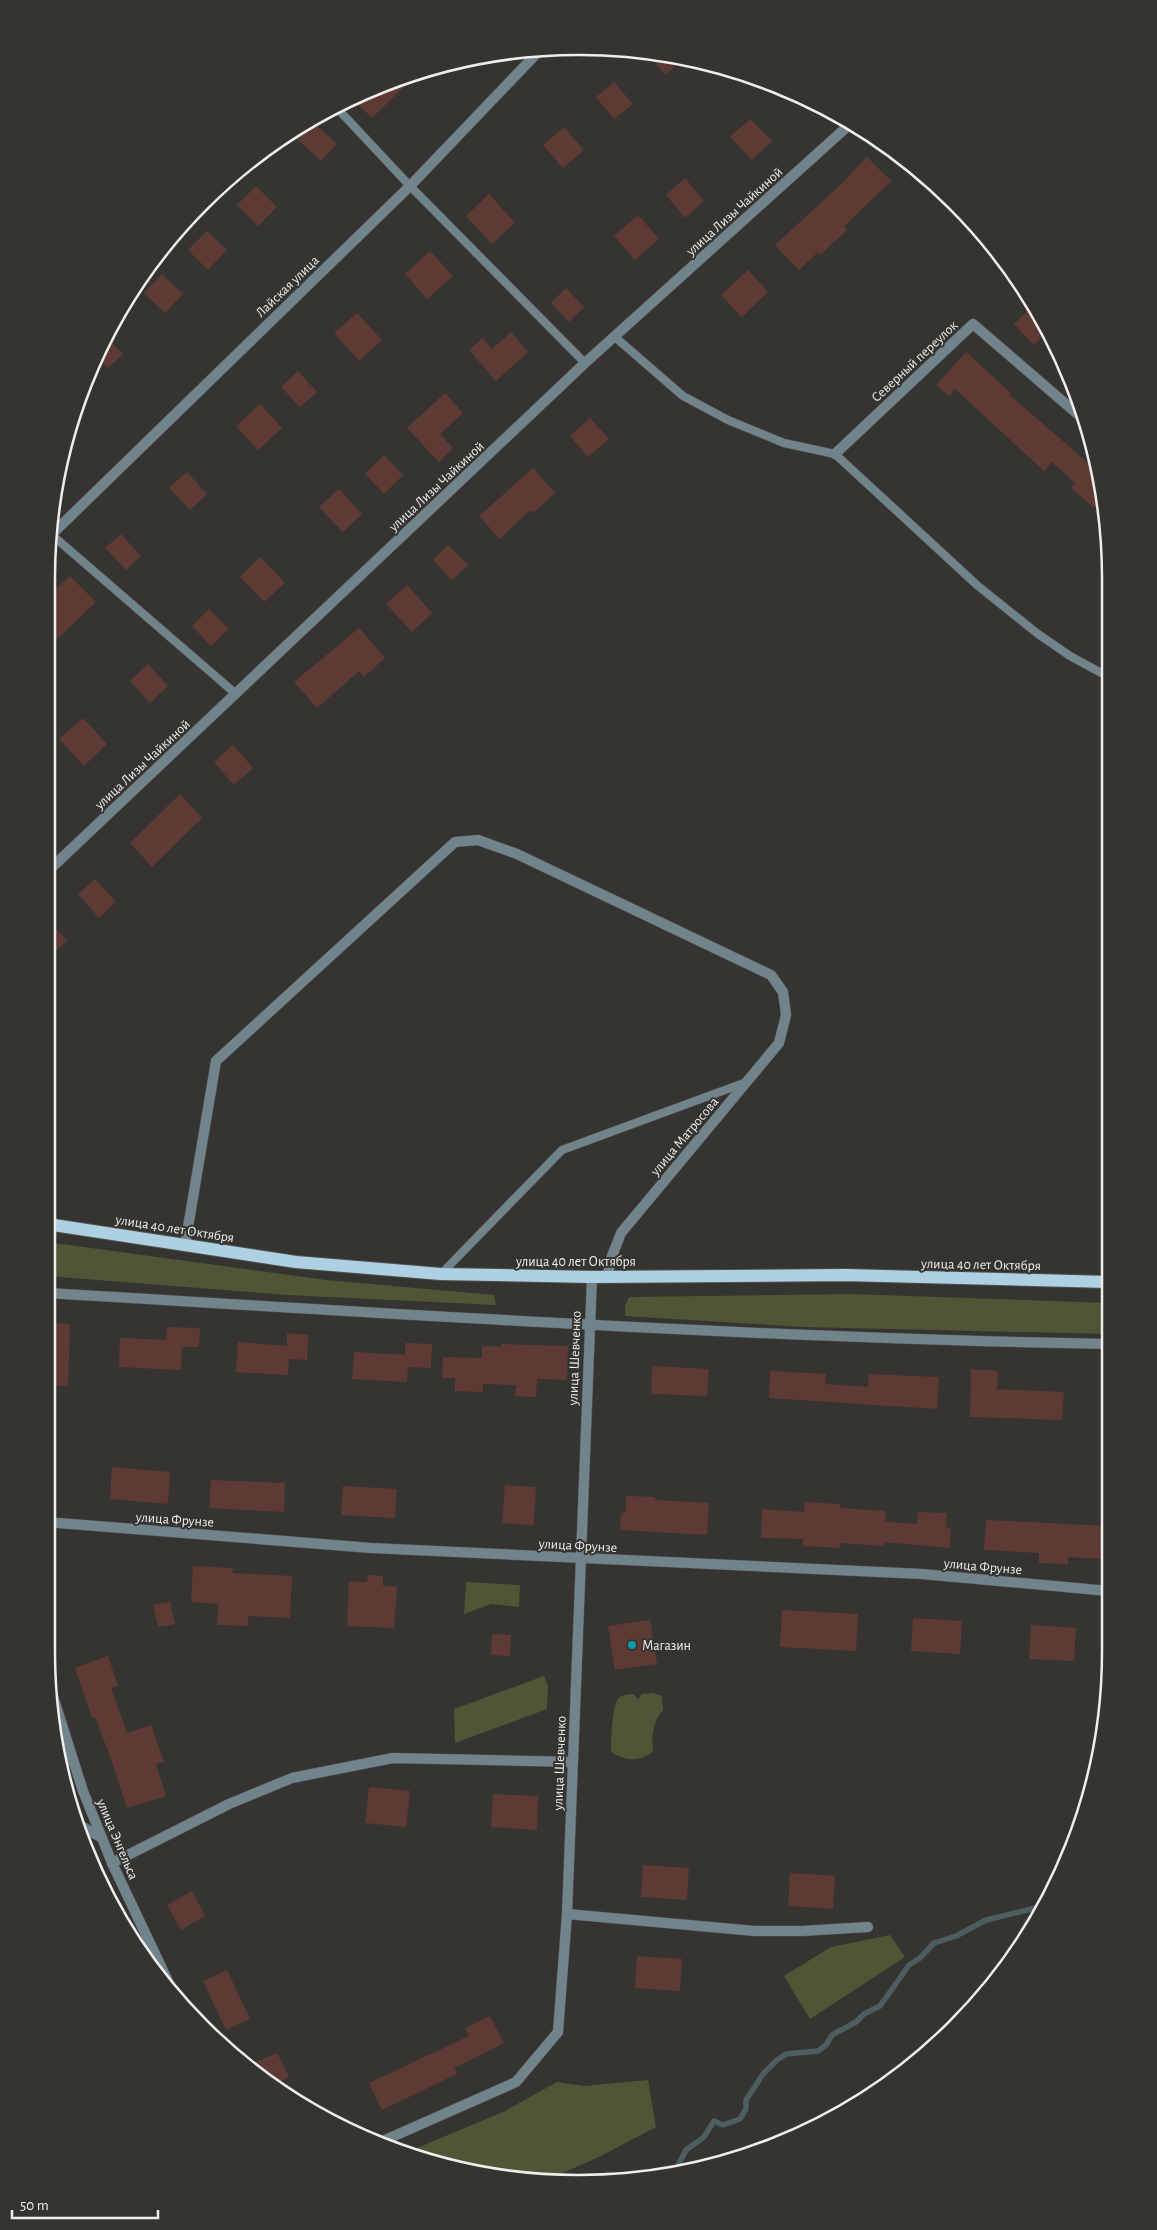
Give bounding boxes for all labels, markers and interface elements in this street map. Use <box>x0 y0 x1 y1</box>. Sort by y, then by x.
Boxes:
street label: улица Лизы Чайкиной <box>683 165 786 259</box>
street label: Лайская улица <box>253 253 322 320</box>
street label: Северный переулок <box>869 318 961 405</box>
street label: улица Лизы Чайкиной <box>386 439 487 535</box>
street label: улица Лизы Чайкиной <box>92 717 193 813</box>
street label: улица Матросова <box>647 1094 722 1179</box>
street label: улица 40 лет Октября <box>114 1213 235 1245</box>
street label: улица 40 лет Октября <box>515 1255 636 1269</box>
street label: улица 40 лет Октября <box>920 1257 1041 1273</box>
street label: улица Шевченко <box>566 1310 584 1407</box>
street label: улица Фрунзе <box>134 1510 215 1530</box>
street label: улица Фрунзе <box>537 1537 617 1555</box>
street label: улица Фрунзе <box>942 1557 1023 1577</box>
marker: Магазин <box>626 1639 638 1651</box>
place label: Магазин <box>642 1639 691 1653</box>
street label: улица Шевченко <box>551 1715 569 1812</box>
street label: улица Энгельса <box>93 1796 141 1882</box>
scale bar <box>12 2188 159 2220</box>
text: 50 m <box>20 2198 49 2213</box>

